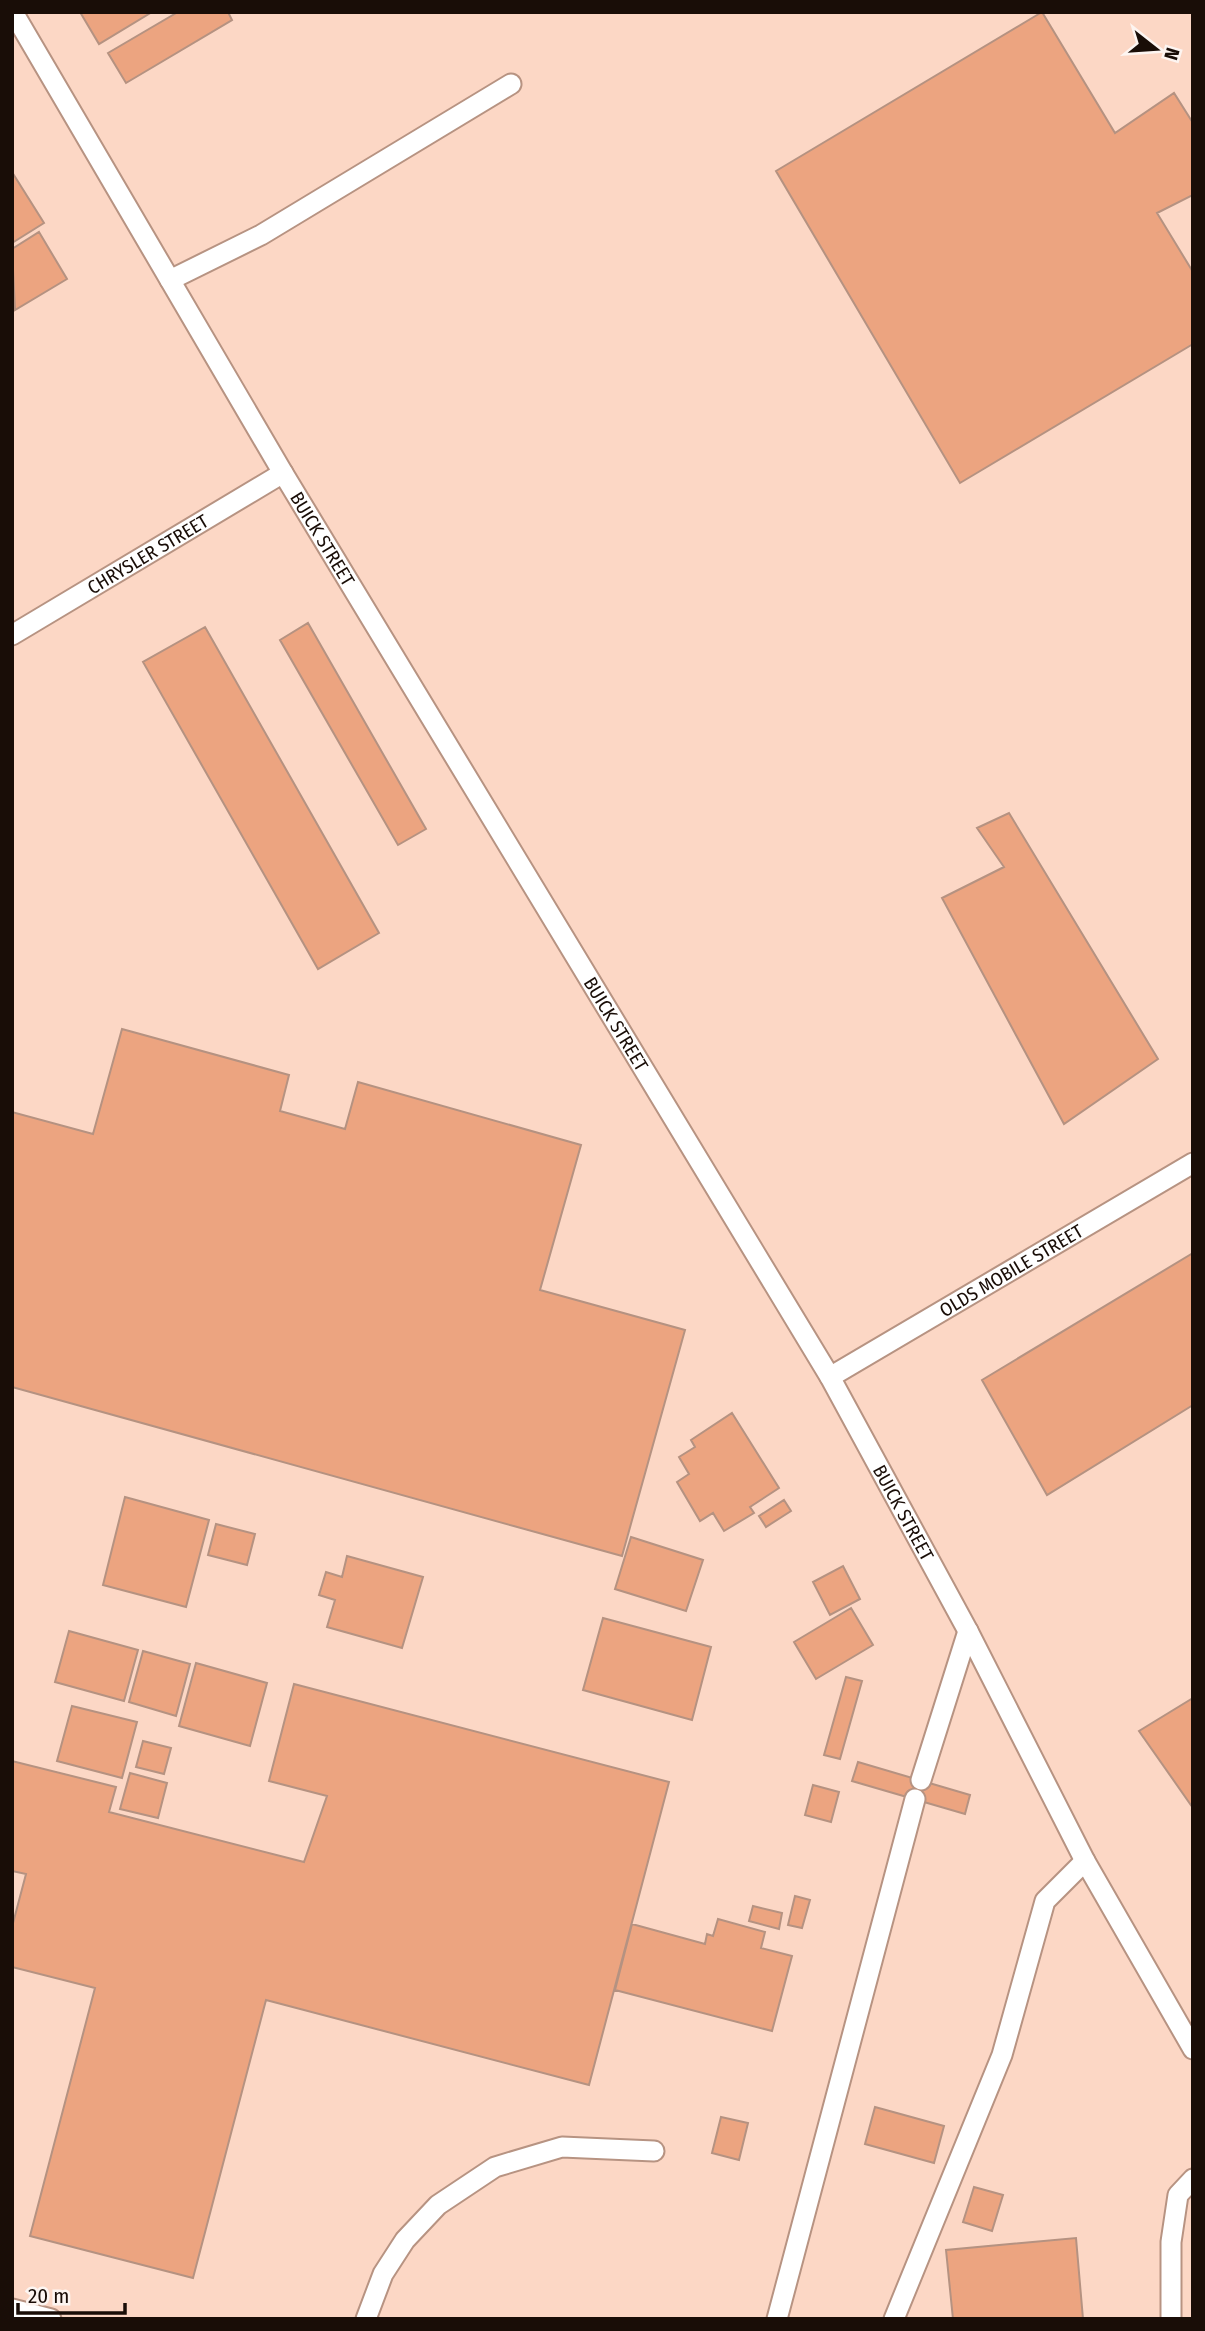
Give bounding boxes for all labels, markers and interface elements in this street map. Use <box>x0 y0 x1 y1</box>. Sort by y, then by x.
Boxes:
north arrow <box>1121 14 1191 84</box>
text: N <box>1159 45 1184 63</box>
street label: BUICK STREET <box>285 488 360 590</box>
street label: CHRYSLER STREET <box>83 509 213 599</box>
street label: BUICK STREET <box>579 973 653 1075</box>
street label: OLDS MOBILE STREET <box>935 1219 1087 1322</box>
street label: BUICK STREET <box>868 1461 939 1565</box>
scale bar <box>18 2272 124 2316</box>
text: 20 m <box>28 2283 69 2309</box>

